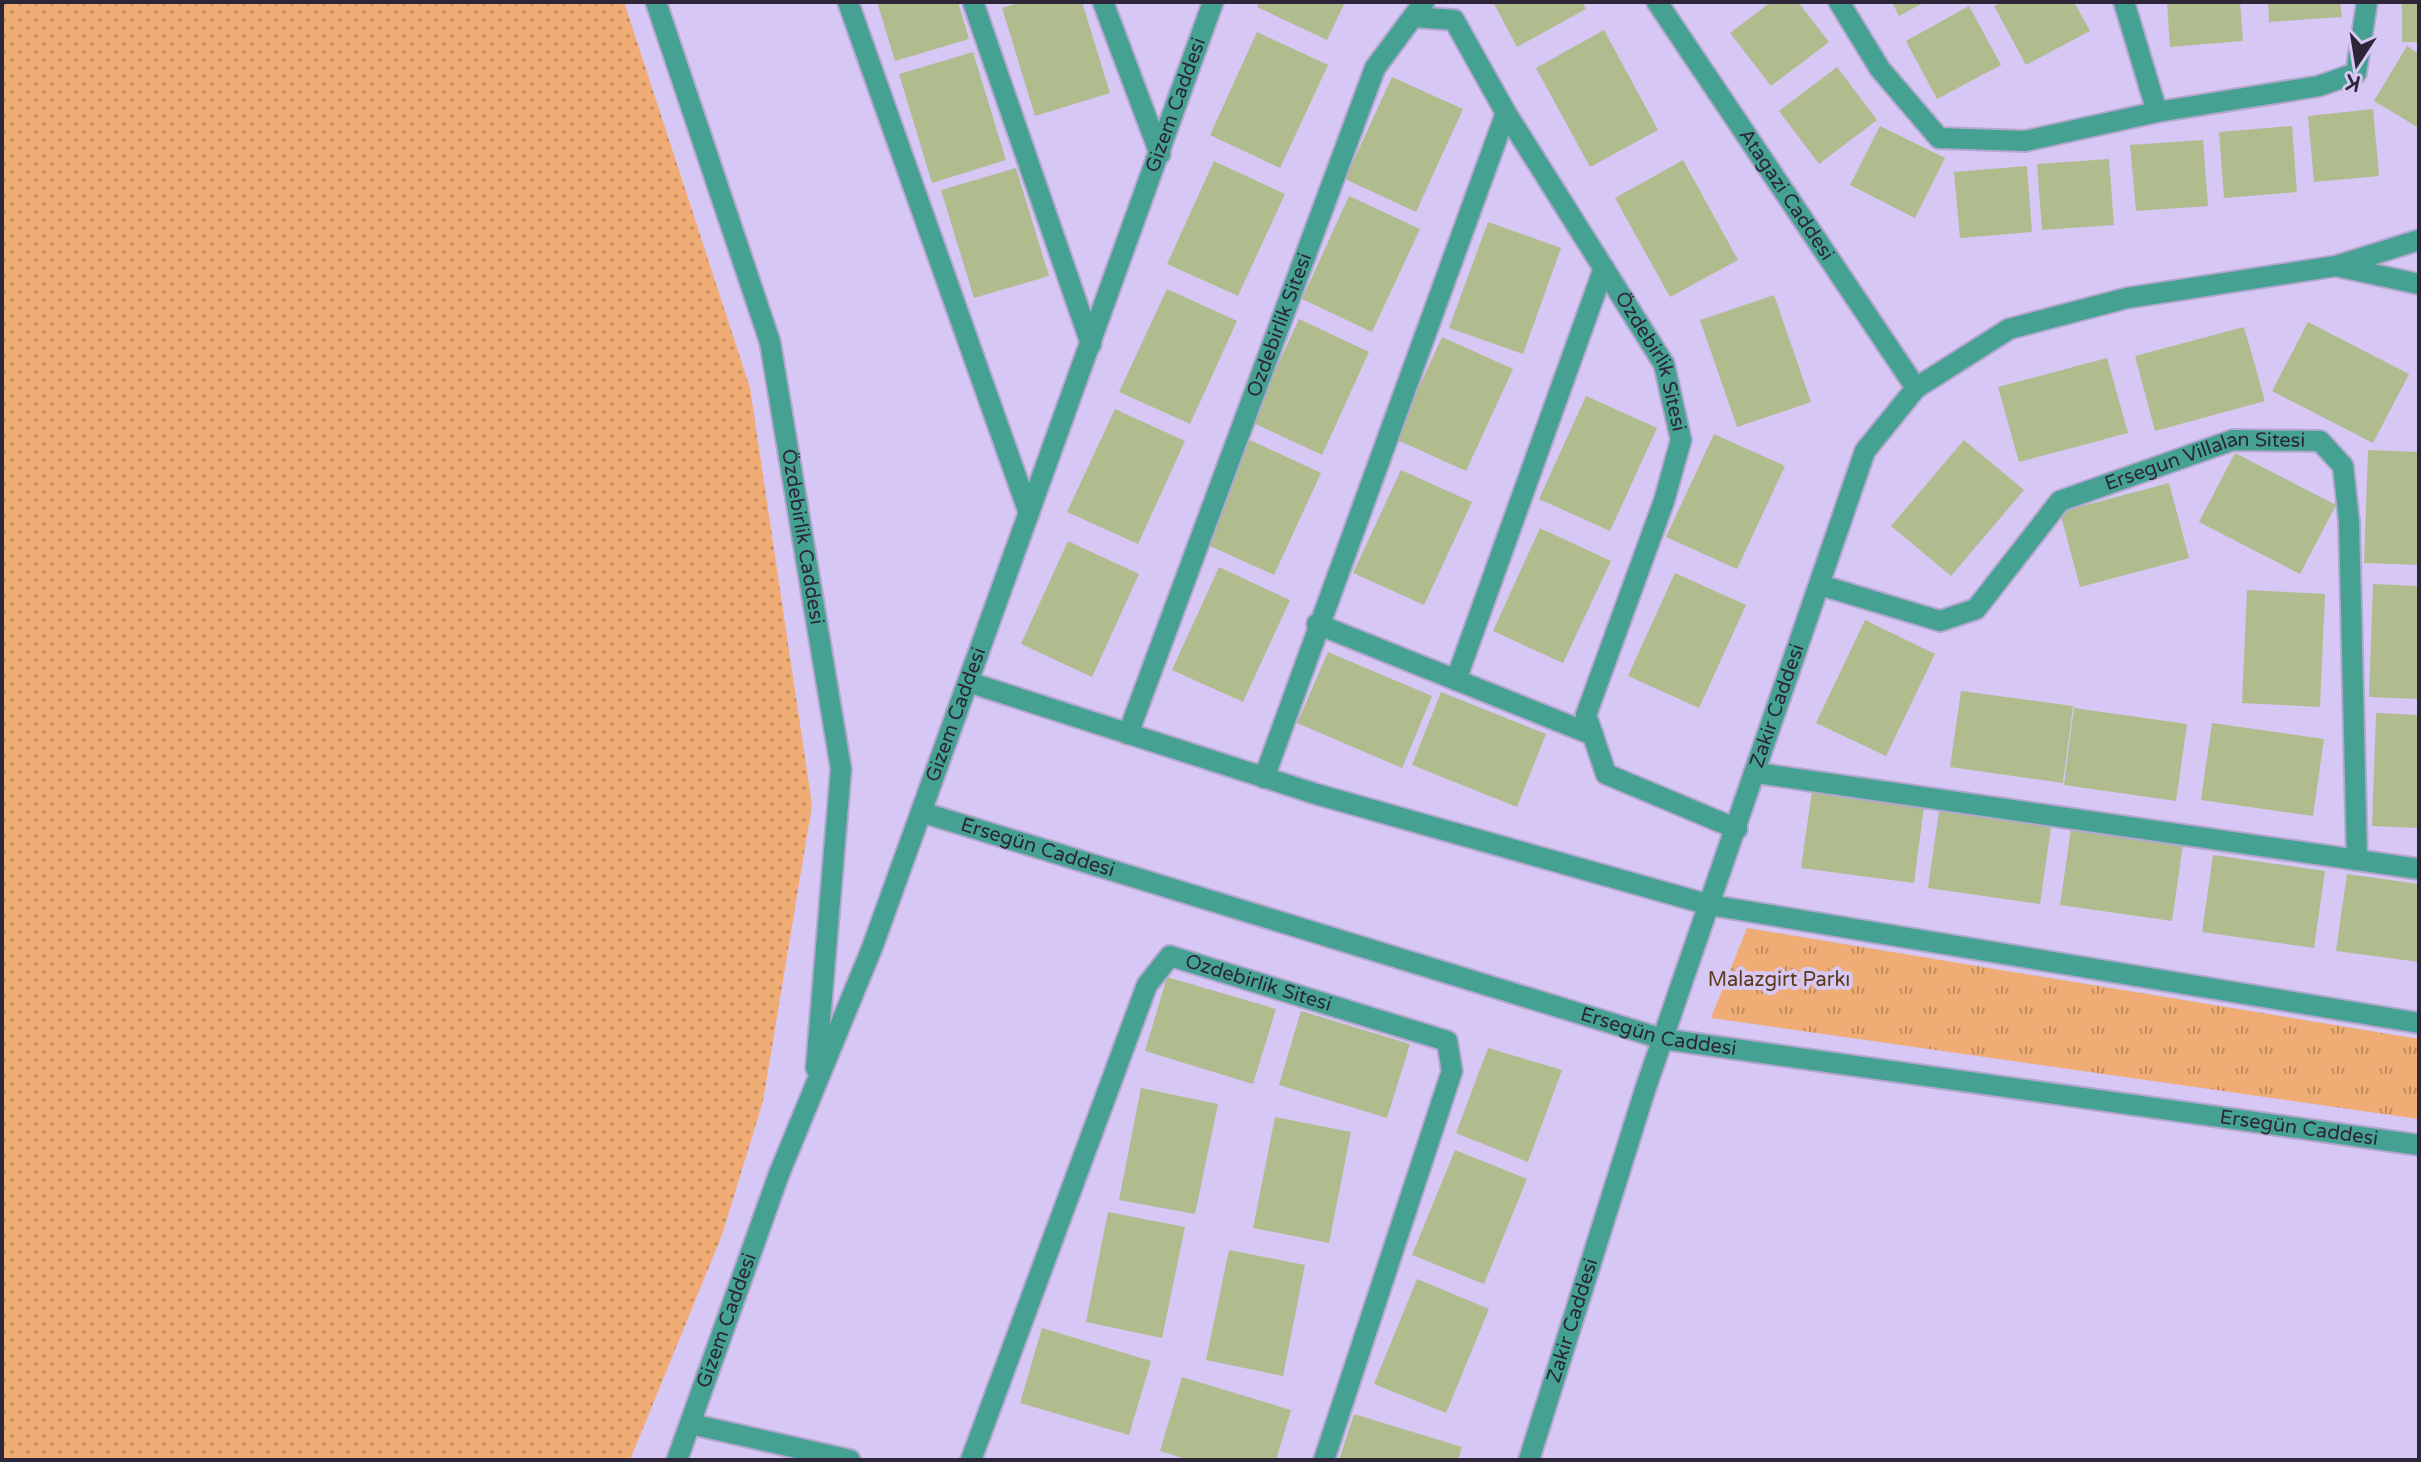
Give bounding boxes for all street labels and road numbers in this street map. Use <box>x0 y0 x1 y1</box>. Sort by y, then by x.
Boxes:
street label: Gizem Caddesi <box>1141 35 1211 176</box>
street label: Atagazi Caddesi <box>1733 124 1839 265</box>
street label: Ozdebirlik Sitesi <box>1242 250 1317 401</box>
street label: Özdebirlik Sitesi <box>1609 287 1691 434</box>
street label: Ersegun Villalan Sitesi <box>2101 427 2305 496</box>
street label: Özdebirlik Caddesi <box>776 447 829 626</box>
street label: Zakir Caddesi <box>1745 641 1810 771</box>
street label: Gizem Caddesi <box>921 644 991 785</box>
street label: Ersegün Caddesi <box>958 813 1118 883</box>
street label: Ozdebirlik Sitesi <box>1182 949 1335 1017</box>
street label: Ersegün Caddesi <box>1577 1002 1738 1061</box>
street label: Ersegün Caddesi <box>2218 1105 2380 1151</box>
street label: Gizem Caddesi <box>692 1250 762 1391</box>
street label: Zakir Caddesi <box>1542 1255 1603 1386</box>

